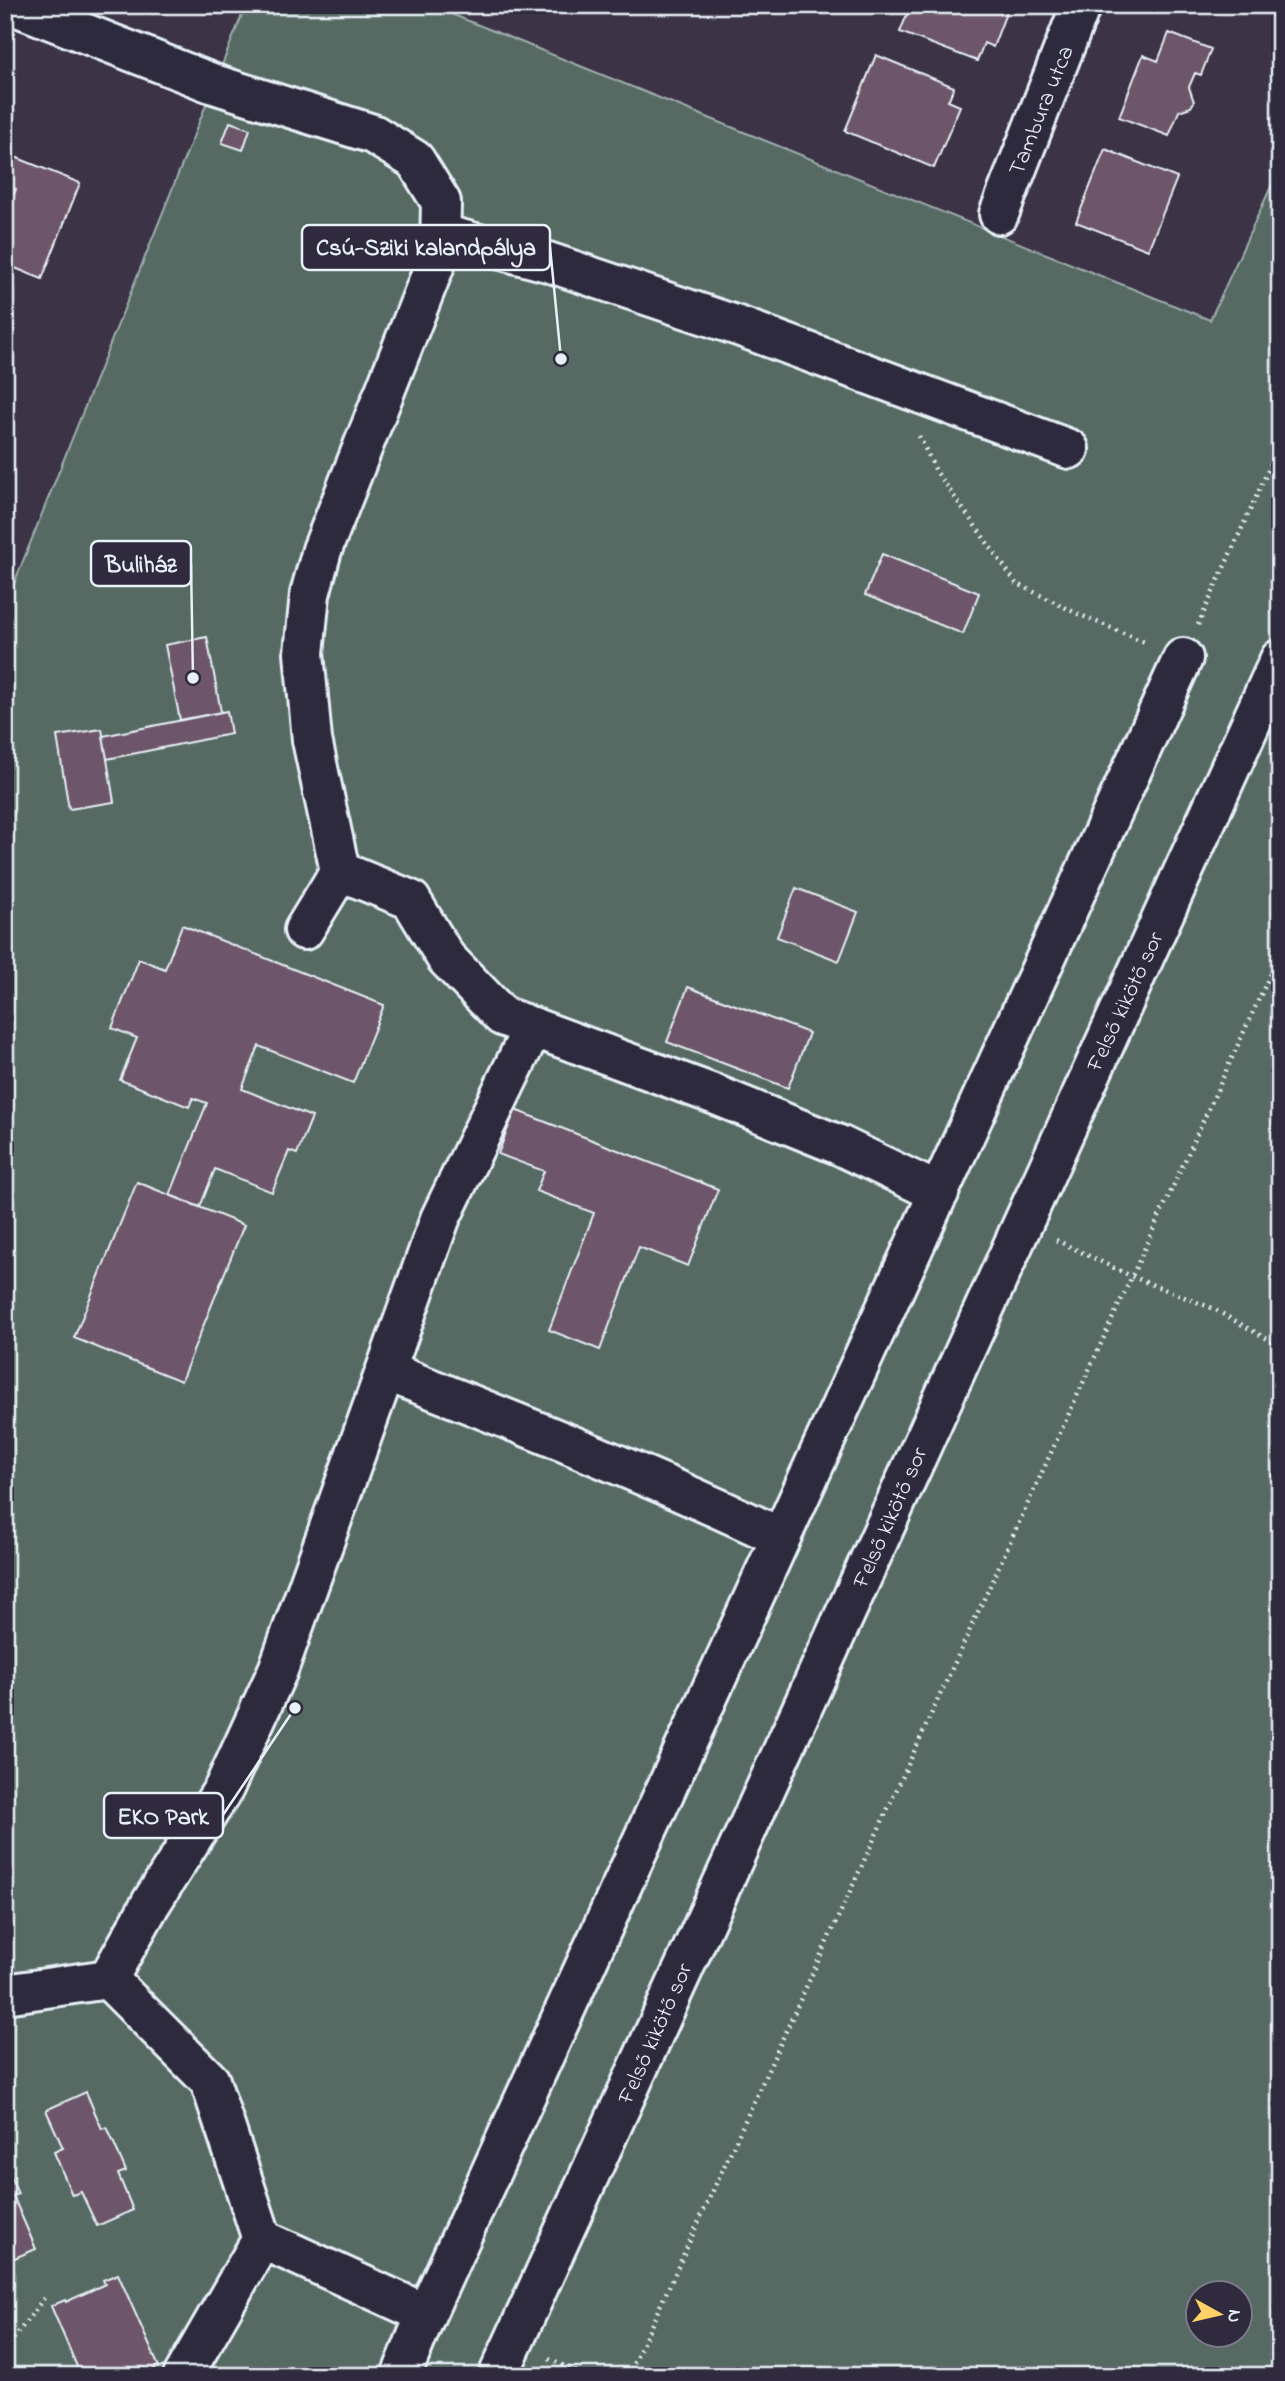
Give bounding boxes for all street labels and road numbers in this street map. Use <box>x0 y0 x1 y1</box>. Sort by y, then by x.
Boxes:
street label: Tambura utca <box>1001 41 1083 181</box>
street label: Felső kikötő sor <box>1079 926 1173 1078</box>
street label: Felső kikötő sor <box>845 1442 937 1595</box>
street label: Felső kikötő sor <box>610 1958 702 2111</box>

